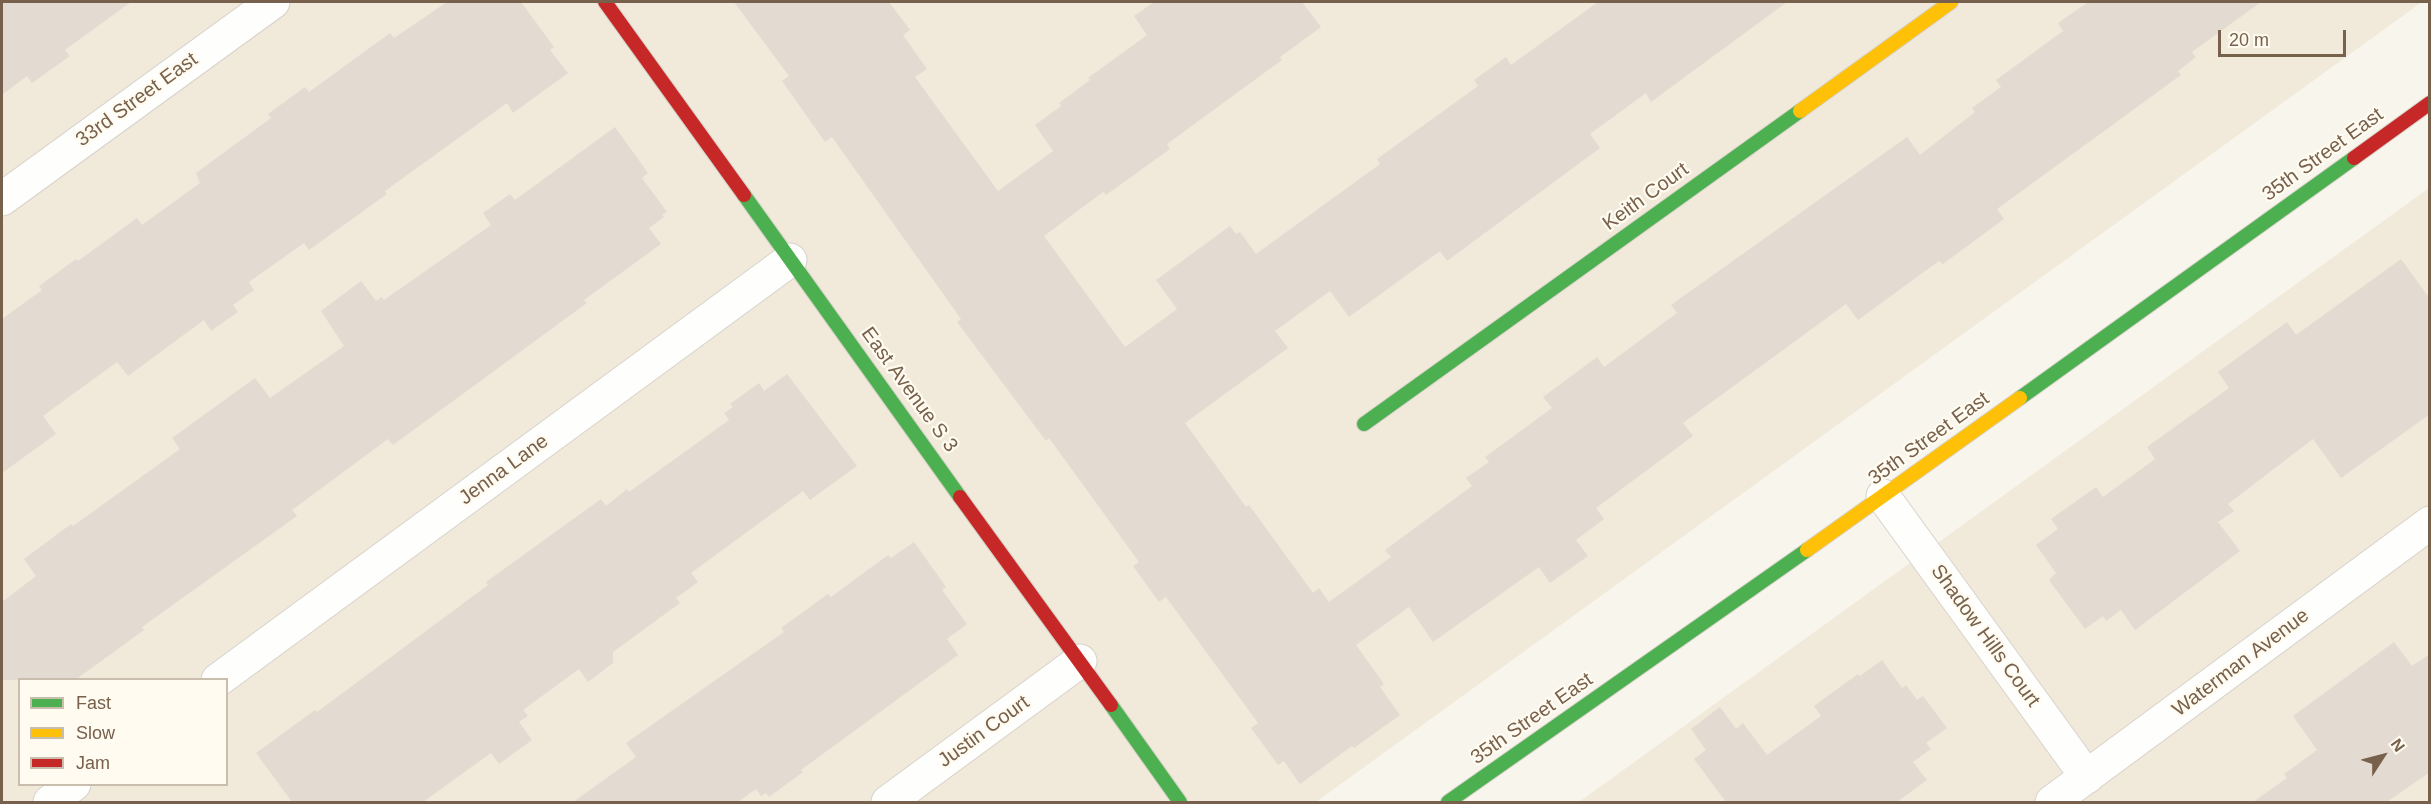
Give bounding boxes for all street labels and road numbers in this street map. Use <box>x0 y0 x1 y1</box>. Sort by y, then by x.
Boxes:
street label: 33rd Street East <box>71 48 203 152</box>
street label: 35th Street East <box>2258 103 2388 207</box>
street label: Keith Court <box>1598 158 1694 236</box>
street label: East Avenue S 3 <box>856 323 962 457</box>
street label: 35th Street East <box>1864 387 1994 491</box>
street label: Jenna Lane <box>455 430 553 510</box>
street label: Shadow Hills Court <box>1925 560 2045 712</box>
street label: Waterman Avenue <box>2168 604 2314 722</box>
street label: 35th Street East <box>1466 668 1598 770</box>
street label: Justin Court <box>934 691 1034 773</box>

